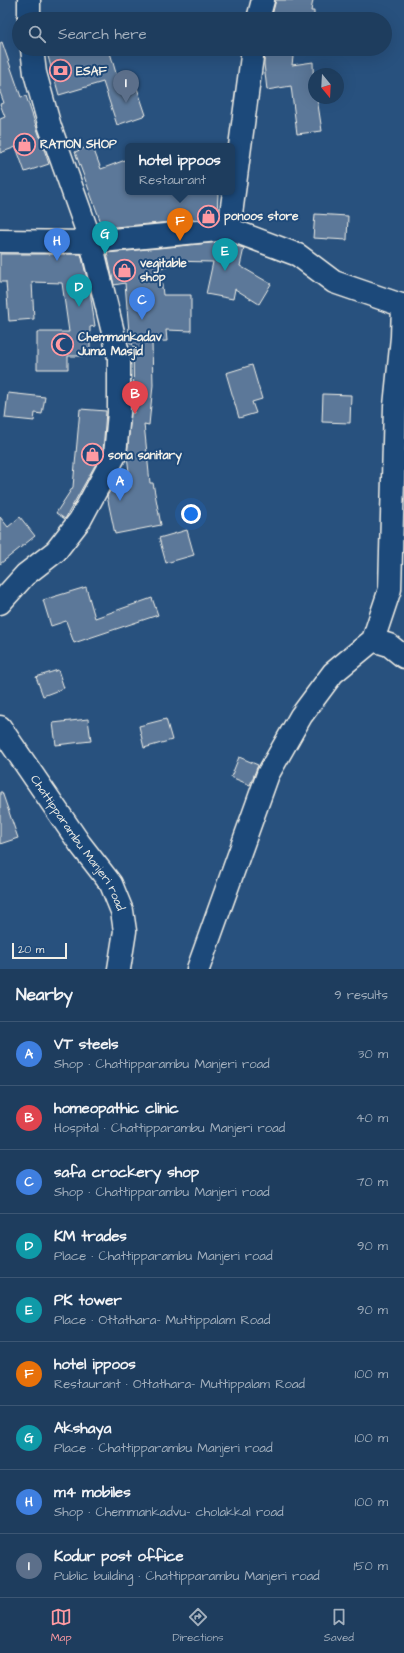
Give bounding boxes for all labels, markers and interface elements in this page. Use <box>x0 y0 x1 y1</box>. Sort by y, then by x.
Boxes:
search box <box>12 12 392 56</box>
icon: search <box>26 23 48 45</box>
text: Search here <box>58 24 147 45</box>
bank icon: ESAF <box>48 58 74 84</box>
place label: ESAF <box>76 63 108 80</box>
north arrow <box>308 68 344 104</box>
pin: I <box>113 70 139 103</box>
shop icon: RATION SHOP <box>11 131 37 157</box>
place label: RATION SHOP <box>40 136 117 153</box>
popup <box>125 143 235 195</box>
text: hotel ippoos <box>139 150 221 171</box>
text: Restaurant <box>139 171 206 189</box>
shop icon: ponoos store <box>196 203 222 229</box>
pin: F <box>167 208 193 241</box>
place label: ponoos store <box>224 208 299 226</box>
pin: G <box>92 221 118 254</box>
pin: H <box>44 228 70 261</box>
pin: E <box>212 238 238 271</box>
place label: vegitable shop <box>140 255 187 287</box>
shop icon: vegitable shop <box>111 257 137 283</box>
pin: D <box>66 274 92 307</box>
pin: C <box>129 287 155 320</box>
place label: Chemmankadav Juma Masjid <box>77 329 162 361</box>
mosque icon: Chemmankadav Juma Masjid <box>50 331 76 357</box>
pin: B <box>122 381 148 414</box>
shop icon: sona sanitary <box>80 442 106 468</box>
place label: sona sanitary <box>108 447 182 465</box>
pin: A <box>107 468 133 501</box>
your location <box>181 504 201 524</box>
street label: Chattipparambu Manjeri road <box>27 771 129 913</box>
scale bar <box>12 941 67 960</box>
text: 20 m <box>18 942 44 957</box>
text: Nearby <box>16 983 73 1007</box>
text: 9 results <box>334 986 388 1004</box>
text: VT steels <box>54 1034 118 1055</box>
text: A <box>25 1045 33 1063</box>
text: 30 m <box>358 1045 388 1063</box>
text: Shop · Chattipparambu Manjeri road <box>54 1055 270 1073</box>
text: homeopathic clinic <box>54 1098 179 1119</box>
text: B <box>24 1109 34 1127</box>
text: 40 m <box>356 1109 388 1127</box>
text: Hospital · Chattipparambu Manjeri road <box>54 1119 285 1137</box>
text: safa crockery shop <box>54 1162 199 1183</box>
text: C <box>24 1173 34 1191</box>
text: 70 m <box>356 1173 388 1191</box>
text: Shop · Chattipparambu Manjeri road <box>54 1183 270 1201</box>
text: KM trades <box>54 1226 127 1247</box>
text: D <box>25 1237 33 1255</box>
text: 90 m <box>357 1237 388 1255</box>
text: Place · Chattipparambu Manjeri road <box>54 1247 273 1265</box>
text: PK tower <box>54 1290 122 1311</box>
text: E <box>25 1301 33 1319</box>
text: 90 m <box>357 1301 388 1319</box>
text: Place · Ottathara- Muttippalam Road <box>54 1311 270 1329</box>
text: hotel ippoos <box>54 1354 136 1375</box>
text: F <box>24 1365 34 1383</box>
text: 100 m <box>355 1365 388 1383</box>
text: Restaurant · Ottathara- Muttippalam Road <box>54 1375 305 1393</box>
text: Akshaya <box>54 1418 111 1439</box>
text: G <box>24 1429 34 1447</box>
text: 100 m <box>355 1429 388 1447</box>
text: Place · Chattipparambu Manjeri road <box>54 1439 273 1457</box>
text: m4 mobiles <box>54 1482 131 1503</box>
text: H <box>25 1493 33 1511</box>
text: 100 m <box>355 1493 388 1511</box>
text: Shop · Chemmankadvu- cholakkal road <box>54 1503 284 1521</box>
text: Kodur post office <box>54 1546 184 1567</box>
text: I <box>28 1557 30 1575</box>
text: 150 m <box>354 1557 388 1575</box>
text: Public building · Chattipparambu Manjeri road <box>54 1567 320 1585</box>
tab: Map <box>50 1606 72 1645</box>
tab: Directions <box>172 1606 224 1645</box>
tab: Saved <box>324 1606 354 1645</box>

